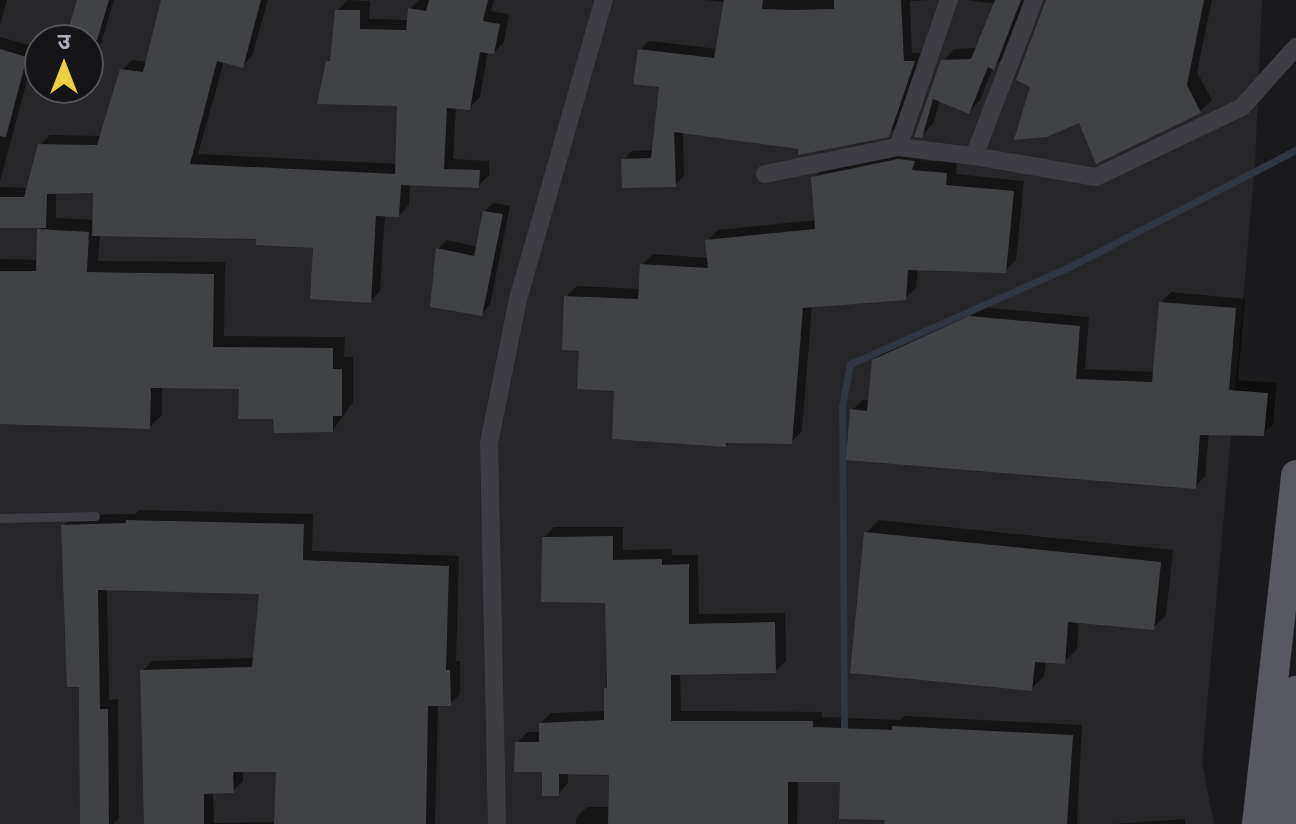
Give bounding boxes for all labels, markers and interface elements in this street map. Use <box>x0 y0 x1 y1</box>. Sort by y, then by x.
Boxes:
north arrow <box>24 24 104 104</box>
text: उ <box>58 28 70 55</box>

